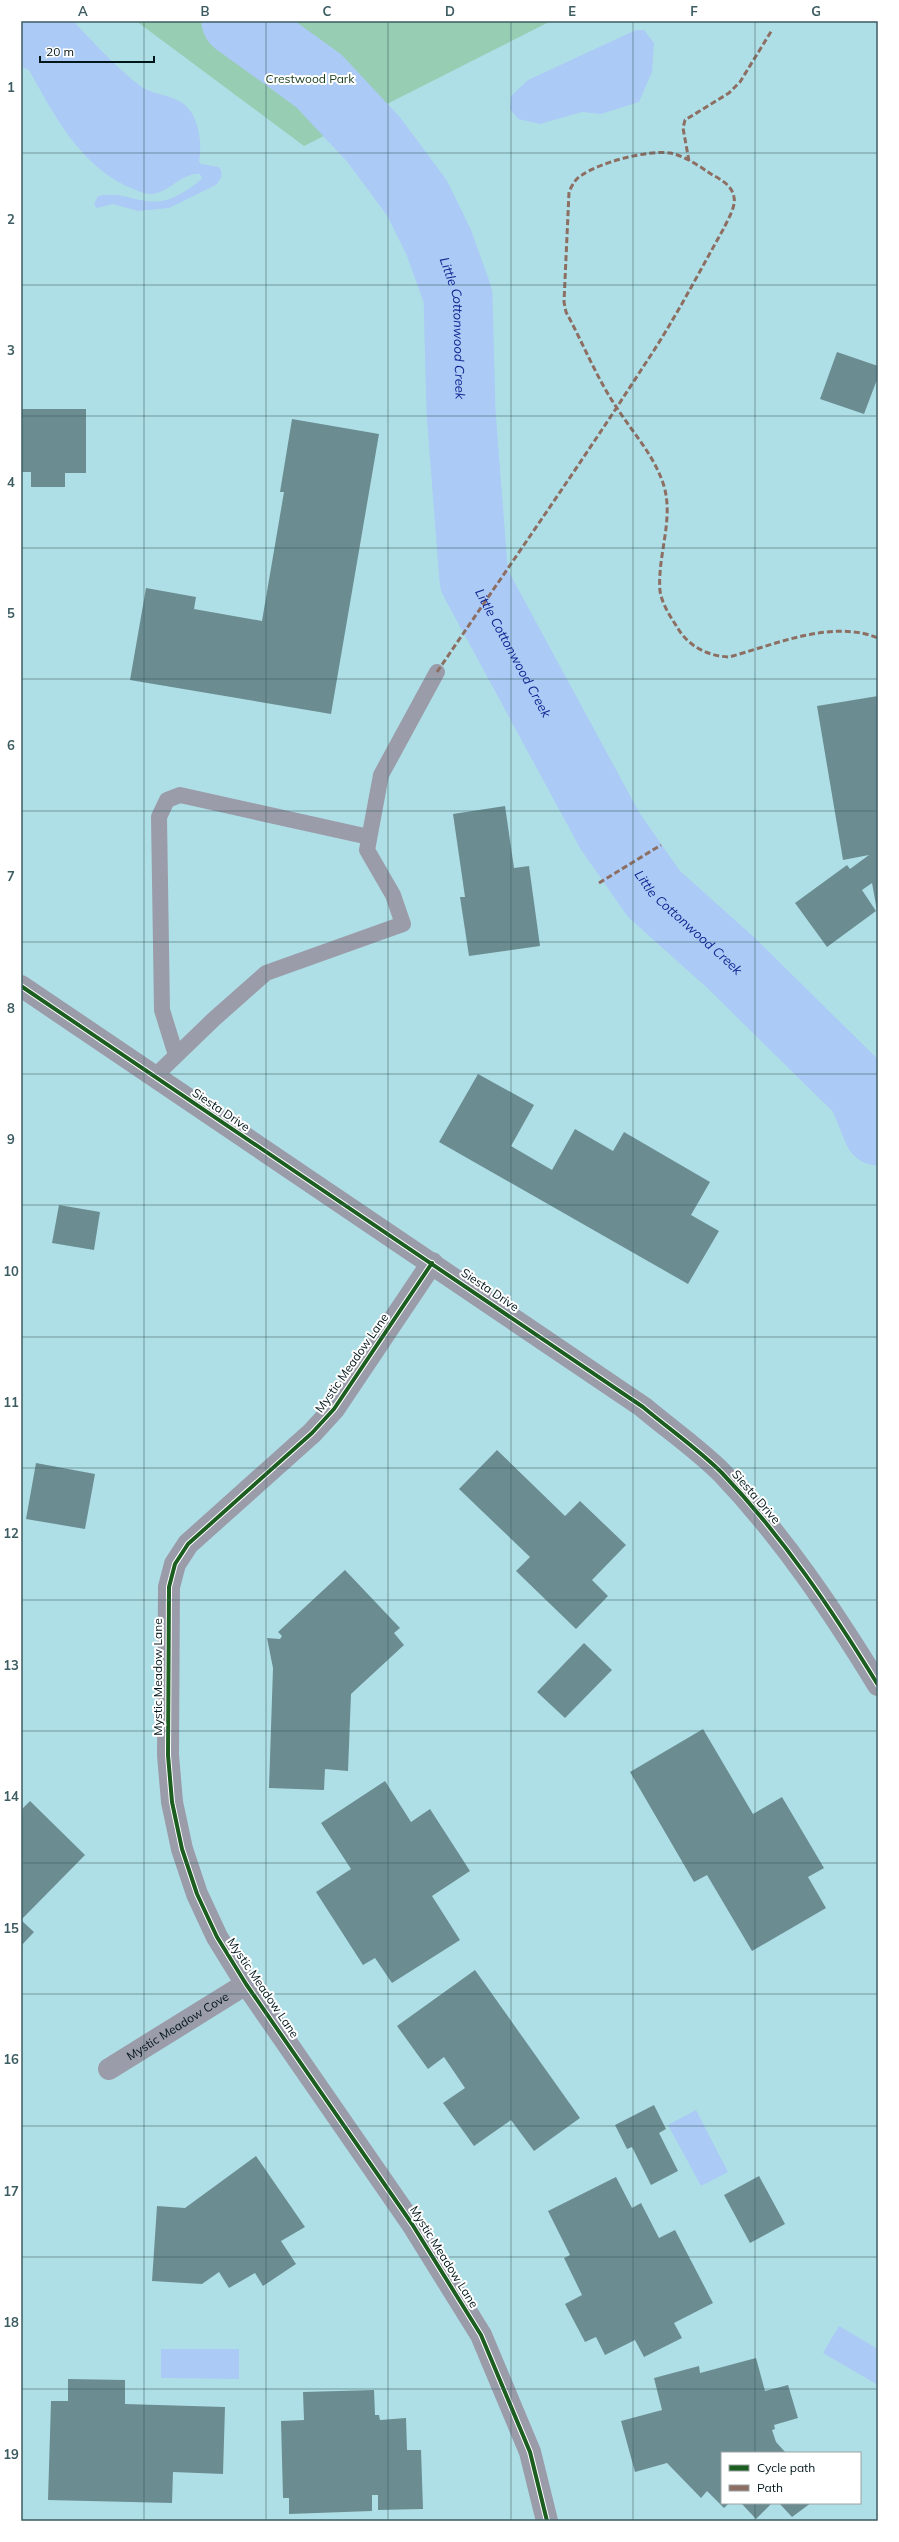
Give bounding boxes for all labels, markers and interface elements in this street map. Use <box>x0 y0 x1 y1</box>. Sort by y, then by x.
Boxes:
text: A <box>78 3 88 19</box>
text: B <box>201 3 210 19</box>
text: C <box>323 3 332 19</box>
text: D <box>445 3 455 19</box>
text: E <box>568 3 576 19</box>
text: F <box>690 3 698 19</box>
text: G <box>811 3 821 19</box>
scale bar <box>40 38 154 64</box>
text: 20 m <box>46 44 74 59</box>
park label: Crestwood Park <box>266 71 355 86</box>
text: 1 <box>7 79 15 95</box>
text: 2 <box>7 211 15 227</box>
water label: Little Cottonwood Creek <box>437 255 469 400</box>
text: 3 <box>7 342 15 358</box>
text: 4 <box>7 474 15 490</box>
water label: Little Cottonwood Creek <box>472 586 555 720</box>
text: 5 <box>7 605 15 621</box>
text: 6 <box>7 737 15 753</box>
water label: Little Cottonwood Creek <box>632 867 746 978</box>
text: 7 <box>7 868 15 884</box>
text: 8 <box>7 1000 15 1016</box>
street label: Siesta Drive <box>190 1085 253 1134</box>
text: 9 <box>7 1131 15 1147</box>
text: 10 <box>3 1263 19 1279</box>
street label: Siesta Drive <box>459 1265 522 1314</box>
street label: Mystic Meadow Lane <box>312 1310 391 1415</box>
text: 11 <box>3 1394 19 1410</box>
street label: Siesta Drive <box>729 1467 784 1527</box>
text: 12 <box>3 1525 19 1541</box>
street label: Mystic Meadow Lane <box>150 1618 165 1736</box>
text: 13 <box>3 1657 19 1673</box>
text: 14 <box>3 1788 19 1804</box>
text: 15 <box>3 1920 19 1936</box>
street label: Mystic Meadow Lane <box>224 1935 302 2041</box>
street label: Mystic Meadow Cove <box>124 1989 231 2063</box>
text: 16 <box>3 2051 19 2067</box>
text: 17 <box>3 2183 19 2199</box>
street label: Mystic Meadow Lane <box>407 2203 482 2310</box>
text: 18 <box>3 2314 19 2330</box>
text: 19 <box>3 2446 19 2462</box>
legend <box>721 2452 861 2504</box>
text: Cycle path <box>757 2460 815 2475</box>
text: Path <box>757 2480 783 2495</box>

